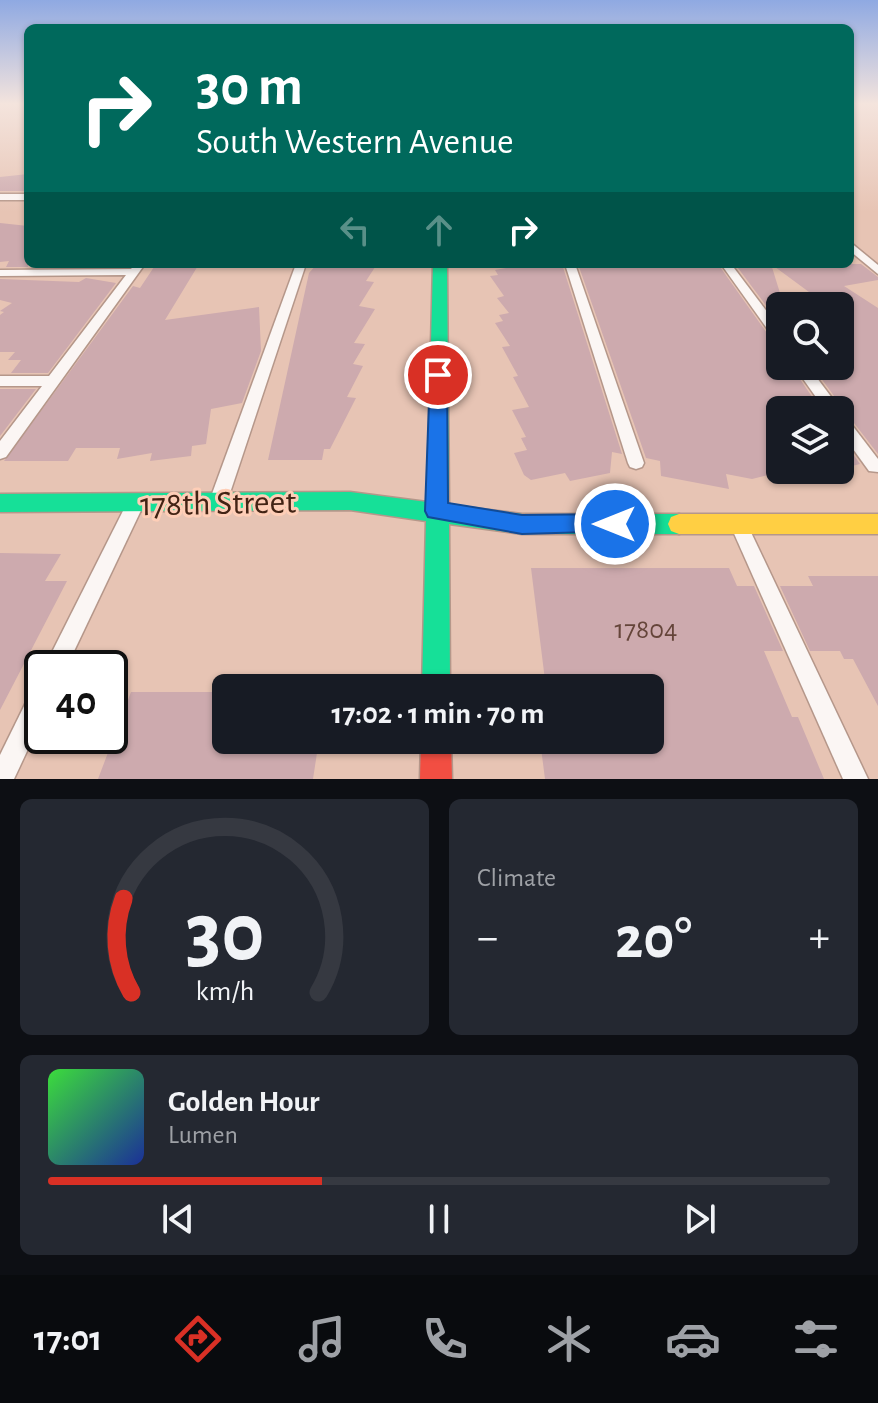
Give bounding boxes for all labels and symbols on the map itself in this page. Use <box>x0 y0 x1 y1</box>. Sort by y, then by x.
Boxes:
pin <box>404 341 472 409</box>
position arrow <box>573 482 657 566</box>
street label: 178th Street <box>140 486 297 522</box>
house number: 17804 <box>615 616 677 644</box>
speed limit sign: 40 <box>24 650 128 754</box>

